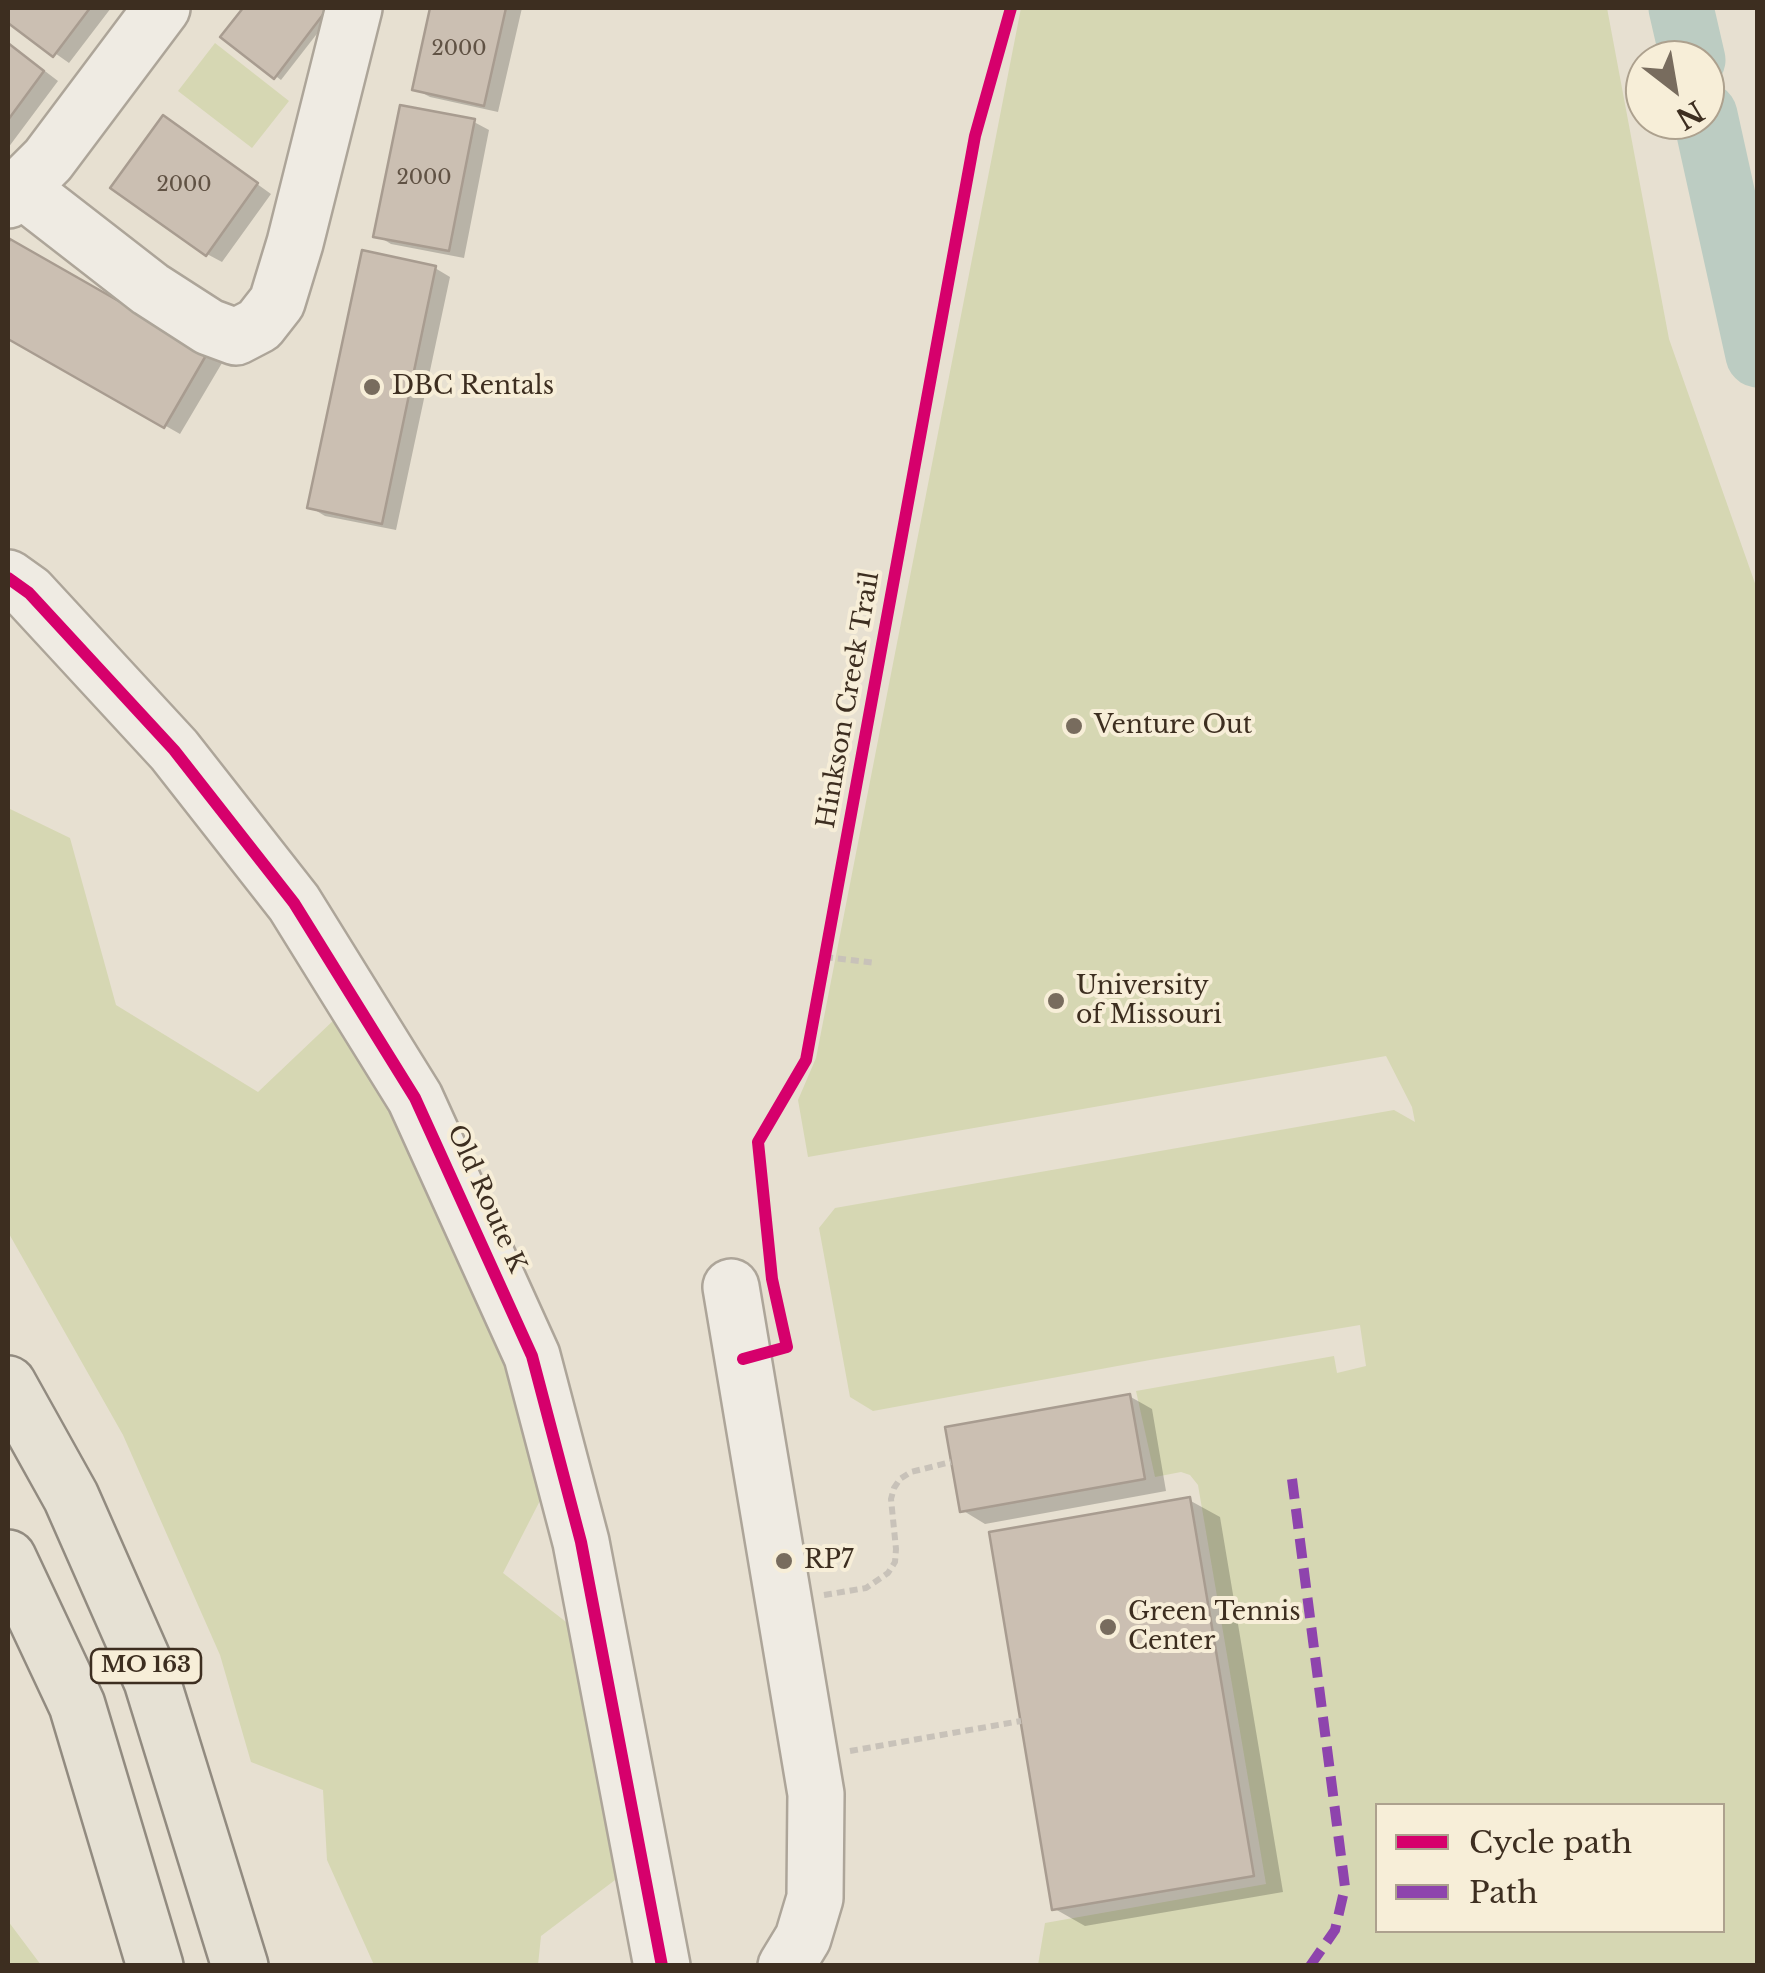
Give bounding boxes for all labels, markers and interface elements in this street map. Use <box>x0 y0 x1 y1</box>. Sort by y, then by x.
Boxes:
house number: 2000 <box>431 37 487 61</box>
north arrow <box>1625 40 1725 140</box>
text: N <box>1669 93 1710 136</box>
house number: 2000 <box>396 166 452 190</box>
house number: 2000 <box>156 173 212 197</box>
place label: DBC Rentals <box>392 372 554 402</box>
marker: DBC Rentals <box>361 376 383 398</box>
street label: Hinkson Creek Trail <box>812 569 886 831</box>
place label: Venture Out <box>1094 711 1252 741</box>
marker: Venture Out <box>1063 715 1085 737</box>
place label: University of Missouri <box>1076 972 1222 1031</box>
marker: University of Missouri <box>1045 990 1067 1012</box>
street label: Old Route K <box>440 1121 532 1277</box>
place label: RP7 <box>804 1546 853 1576</box>
marker: RP7 <box>773 1550 795 1572</box>
place label: Green Tennis Center <box>1128 1598 1300 1657</box>
marker: Green Tennis Center <box>1097 1616 1119 1638</box>
road number: MO 163 <box>91 1649 201 1683</box>
legend <box>1375 1803 1725 1933</box>
text: Cycle path <box>1469 1824 1632 1861</box>
text: Path <box>1469 1874 1538 1911</box>

